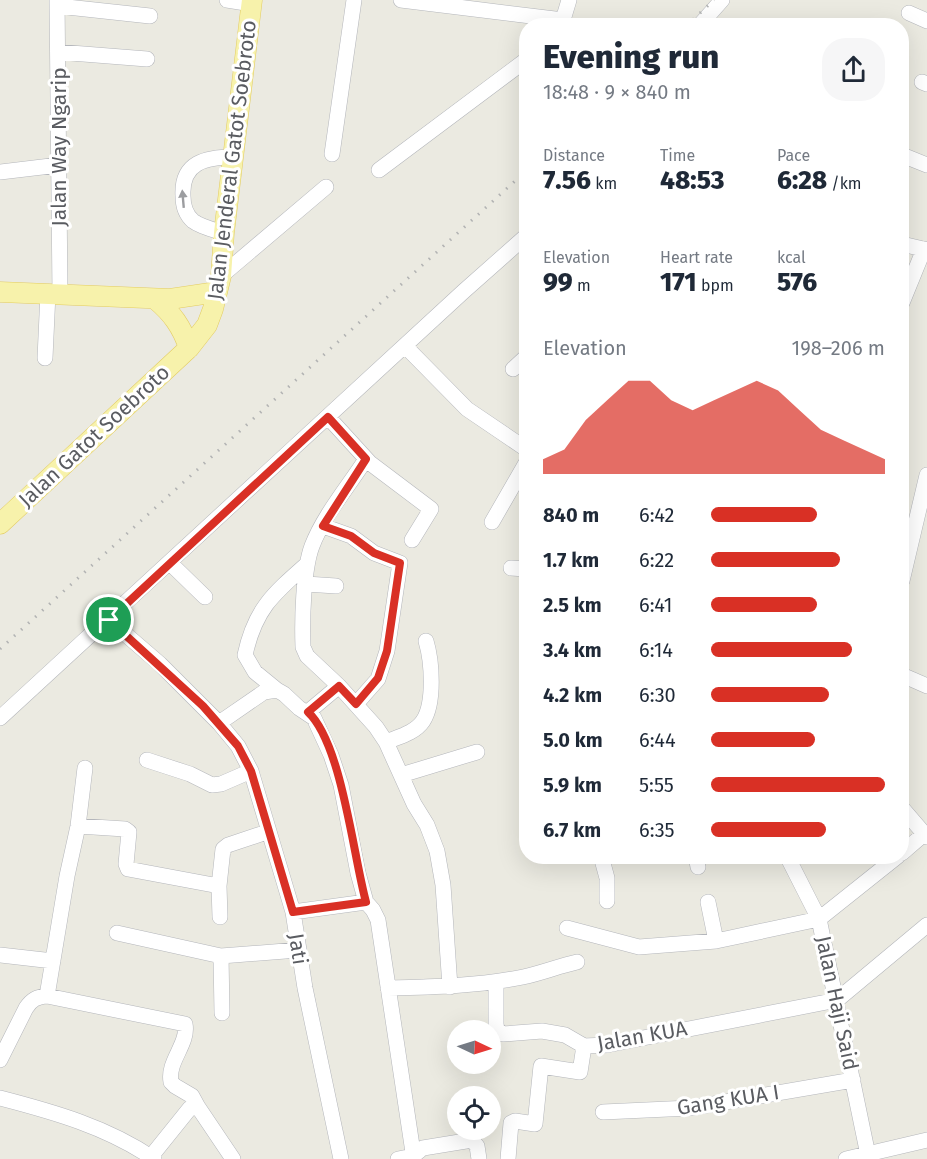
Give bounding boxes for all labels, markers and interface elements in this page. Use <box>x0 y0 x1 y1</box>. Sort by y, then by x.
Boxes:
street label: Jalan Jenderal Gatot Soebroto <box>202 19 262 301</box>
text: Evening run <box>543 37 719 77</box>
button: share <box>822 38 885 101</box>
street label: Jalan Way Ngarip <box>46 67 72 227</box>
text: 18:48 · 9 × 840 m <box>543 80 691 104</box>
text: Distance <box>543 146 605 165</box>
text: Time <box>660 146 695 165</box>
text: Pace <box>777 146 810 165</box>
text: 7.56 <box>543 165 591 196</box>
text: 48:53 <box>660 165 724 196</box>
text: 6:28 <box>777 165 827 196</box>
text: km <box>591 174 617 193</box>
text: /km <box>827 174 862 193</box>
one-way arrow <box>178 189 188 208</box>
text: Elevation <box>543 248 610 267</box>
text: Heart rate <box>660 248 733 267</box>
text: kcal <box>777 248 806 267</box>
text: 99 <box>543 267 573 298</box>
text: 171 <box>660 267 697 298</box>
text: 576 <box>777 267 817 298</box>
text: m <box>573 276 591 295</box>
text: bpm <box>697 276 734 295</box>
text: Elevation <box>543 336 627 360</box>
text: 198–206 m <box>791 336 885 360</box>
street label: Jalan Gatot Soebroto <box>13 359 175 513</box>
text: 840 m <box>543 503 599 527</box>
text: 6:42 <box>639 503 675 527</box>
text: 1.7 km <box>543 548 599 572</box>
text: 6:22 <box>639 548 674 572</box>
text: 2.5 km <box>543 593 602 617</box>
text: 6:41 <box>639 593 673 617</box>
pin <box>83 594 134 645</box>
icon: arrive <box>92 603 125 636</box>
text: 3.4 km <box>543 638 602 662</box>
text: 6:14 <box>639 638 673 662</box>
text: 4.2 km <box>543 683 602 707</box>
text: 6:30 <box>639 683 676 707</box>
text: 5.0 km <box>543 728 603 752</box>
text: 6:44 <box>639 728 676 752</box>
text: 5.9 km <box>543 773 602 797</box>
text: 5:55 <box>639 773 674 797</box>
text: 6.7 km <box>543 818 601 842</box>
text: 6:35 <box>639 818 675 842</box>
street label: Jati <box>283 931 313 967</box>
street label: Jalan Haji Said <box>810 933 864 1073</box>
street label: Jalan KUA <box>595 1015 689 1057</box>
north arrow <box>447 1020 501 1074</box>
map controls <box>447 1020 501 1140</box>
street label: Gang KUA I <box>675 1079 781 1121</box>
button: locate <box>447 1086 501 1140</box>

